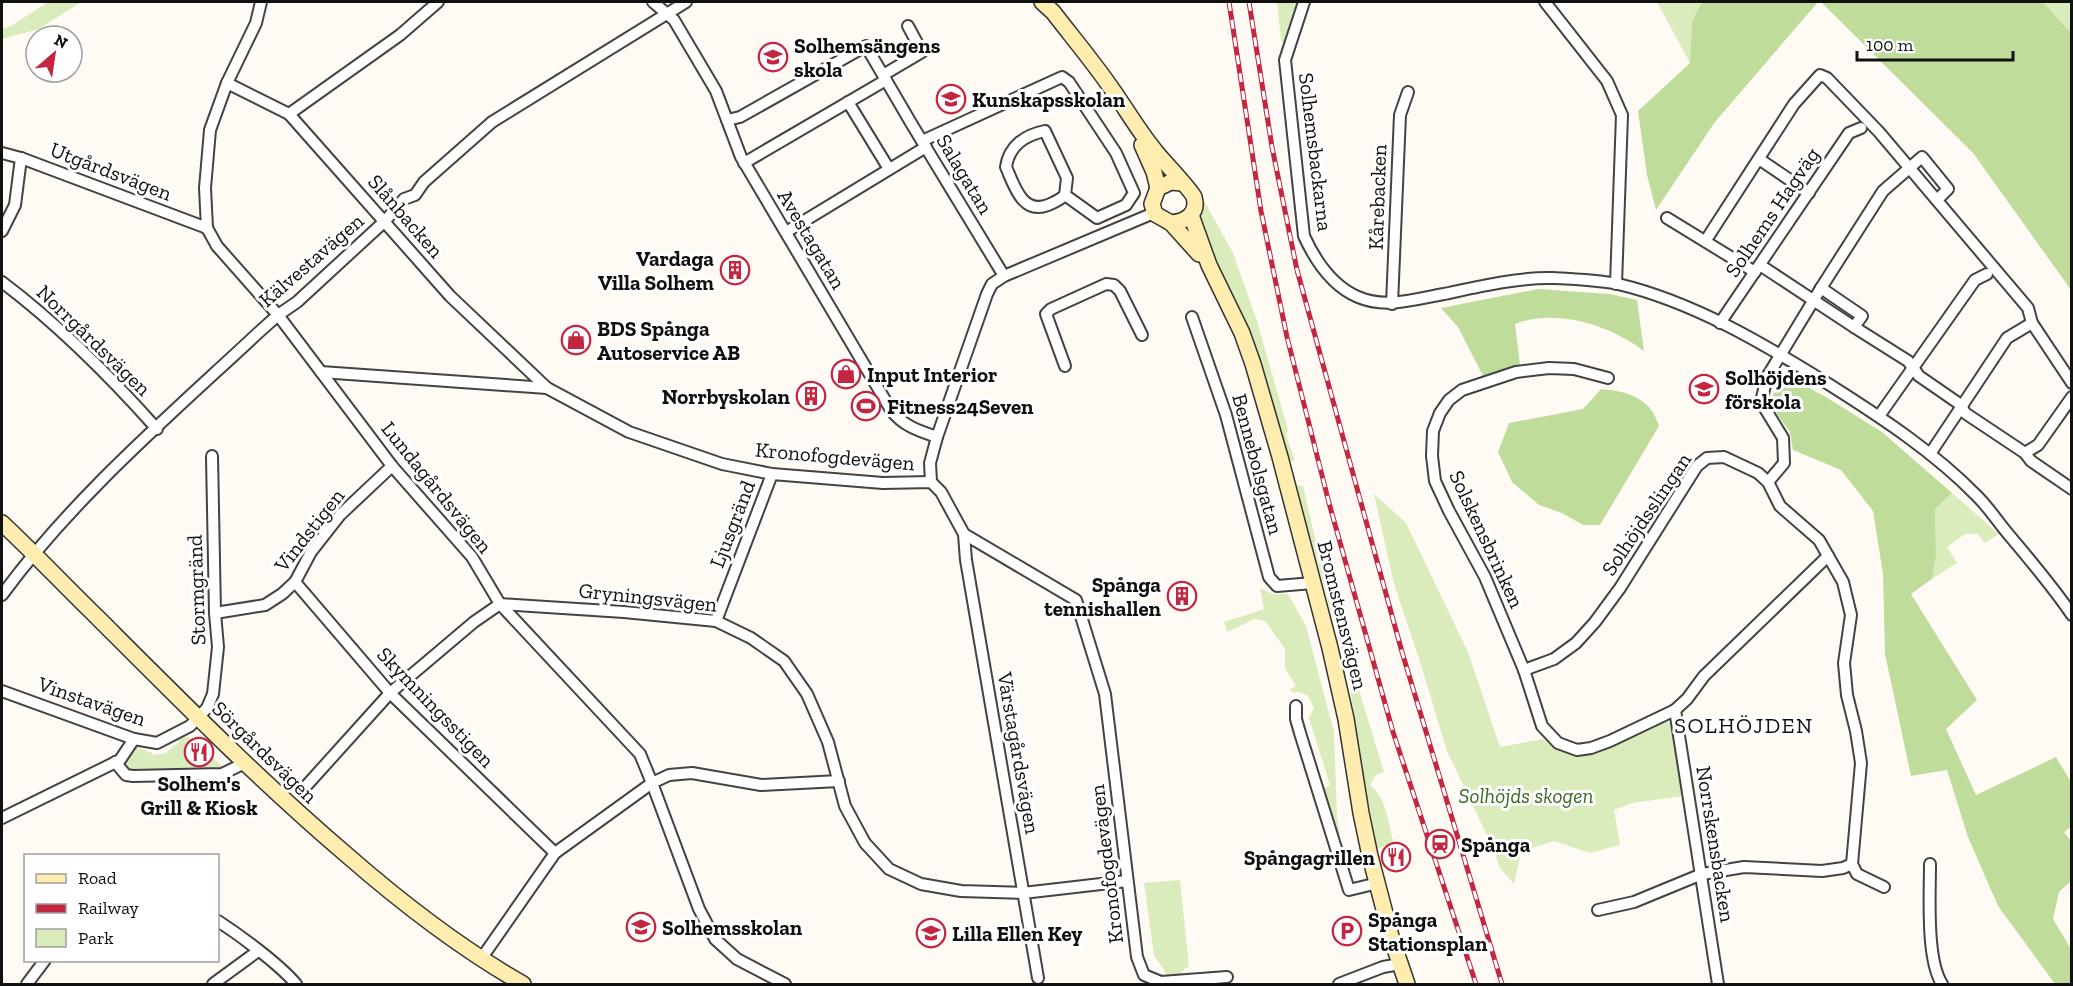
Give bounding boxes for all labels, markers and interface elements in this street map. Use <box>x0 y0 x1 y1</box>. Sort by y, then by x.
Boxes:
north arrow <box>24 24 84 84</box>
scale bar <box>1857 24 2013 62</box>
text: N <box>51 30 71 53</box>
place label: Solhemsängens skola <box>794 33 941 82</box>
text: 100 m <box>1866 34 1914 56</box>
school or university icon: Solhemsängens skola <box>757 41 789 73</box>
street label: Solhemsbackarna <box>1294 71 1338 233</box>
school or university icon: Kunskapsskolan <box>935 83 967 115</box>
place label: Kunskapsskolan <box>972 87 1126 112</box>
street label: Salagatan <box>931 130 999 218</box>
street label: Utgårdsvägen <box>47 136 175 206</box>
street label: Solhems Hagväg <box>1719 142 1825 282</box>
street label: Kårebacken <box>1363 144 1391 250</box>
street label: Slånbacken <box>363 169 449 263</box>
street label: Avestagatan <box>773 185 851 293</box>
street label: Kälvestavägen <box>254 208 368 312</box>
place label: Vardaga Villa Solhem <box>598 246 715 295</box>
building icon: Vardaga Villa Solhem <box>719 254 751 286</box>
street label: Norrgårdsvägen <box>32 279 156 401</box>
place label: BDS Spånga Autoservice AB <box>597 316 740 365</box>
shop icon: BDS Spånga Autoservice AB <box>560 324 592 356</box>
shop icon: Input Interior <box>830 358 862 390</box>
place label: Input Interior <box>867 362 997 387</box>
place label: Solhöjdens förskola <box>1725 365 1827 414</box>
school or university icon: Solhöjdens förskola <box>1688 373 1720 405</box>
building icon: Norrbyskolan <box>795 380 827 412</box>
place label: Norrbyskolan <box>662 384 791 409</box>
sports icon: Fitness24Seven <box>850 390 882 422</box>
street label: Bennebolsgatan <box>1227 391 1289 537</box>
place label: Fitness24Seven <box>887 394 1034 419</box>
street label: Lundagårdsvägen <box>376 416 498 558</box>
street label: Kronofogdevägen <box>754 437 916 475</box>
street label: Solhöjdsslingan <box>1596 448 1697 581</box>
street label: Solskensbrinken <box>1444 466 1530 612</box>
street label: Ljusgränd <box>704 476 761 572</box>
street label: Vindstigen <box>268 483 349 577</box>
street label: Stormgränd <box>182 534 210 646</box>
street label: Bromstensvägen <box>1312 538 1374 692</box>
place label: Spånga tennishallen <box>1044 572 1162 621</box>
street label: Gryningsvägen <box>578 577 718 617</box>
building icon: Spånga tennishallen <box>1166 580 1198 612</box>
street label: Skymningsstigen <box>372 642 500 772</box>
street label: Värstagårdsvägen <box>992 669 1046 836</box>
street label: Vinstavägen <box>34 671 149 731</box>
street label: Sörgårdsvägen <box>207 696 323 808</box>
district label: SOLHÖJDEN <box>1674 712 1814 739</box>
restaurant icon: Solhem's Grill & Kiosk <box>183 736 215 768</box>
street label: Norrskensbacken <box>1691 764 1741 924</box>
place label: Solhem's Grill & Kiosk <box>140 771 258 820</box>
street label: Kronofogdevägen <box>1084 783 1128 945</box>
park label: Solhöjds skogen <box>1459 783 1593 808</box>
station icon: Spånga <box>1424 828 1456 860</box>
place label: Spånga <box>1461 832 1531 857</box>
restaurant icon: Spångagrillen <box>1380 841 1412 873</box>
place label: Spångagrillen <box>1244 845 1376 870</box>
legend <box>24 854 219 962</box>
text: Road <box>78 867 117 889</box>
text: Railway <box>78 897 140 919</box>
place label: Spånga Stationsplan <box>1368 907 1488 956</box>
school or university icon: Solhemsskolan <box>625 911 657 943</box>
place label: Solhemsskolan <box>662 915 803 940</box>
parking icon: Spånga Stationsplan <box>1331 915 1363 947</box>
school or university icon: Lilla Ellen Key <box>915 917 947 949</box>
place label: Lilla Ellen Key <box>952 921 1082 946</box>
text: Park <box>78 927 114 949</box>

